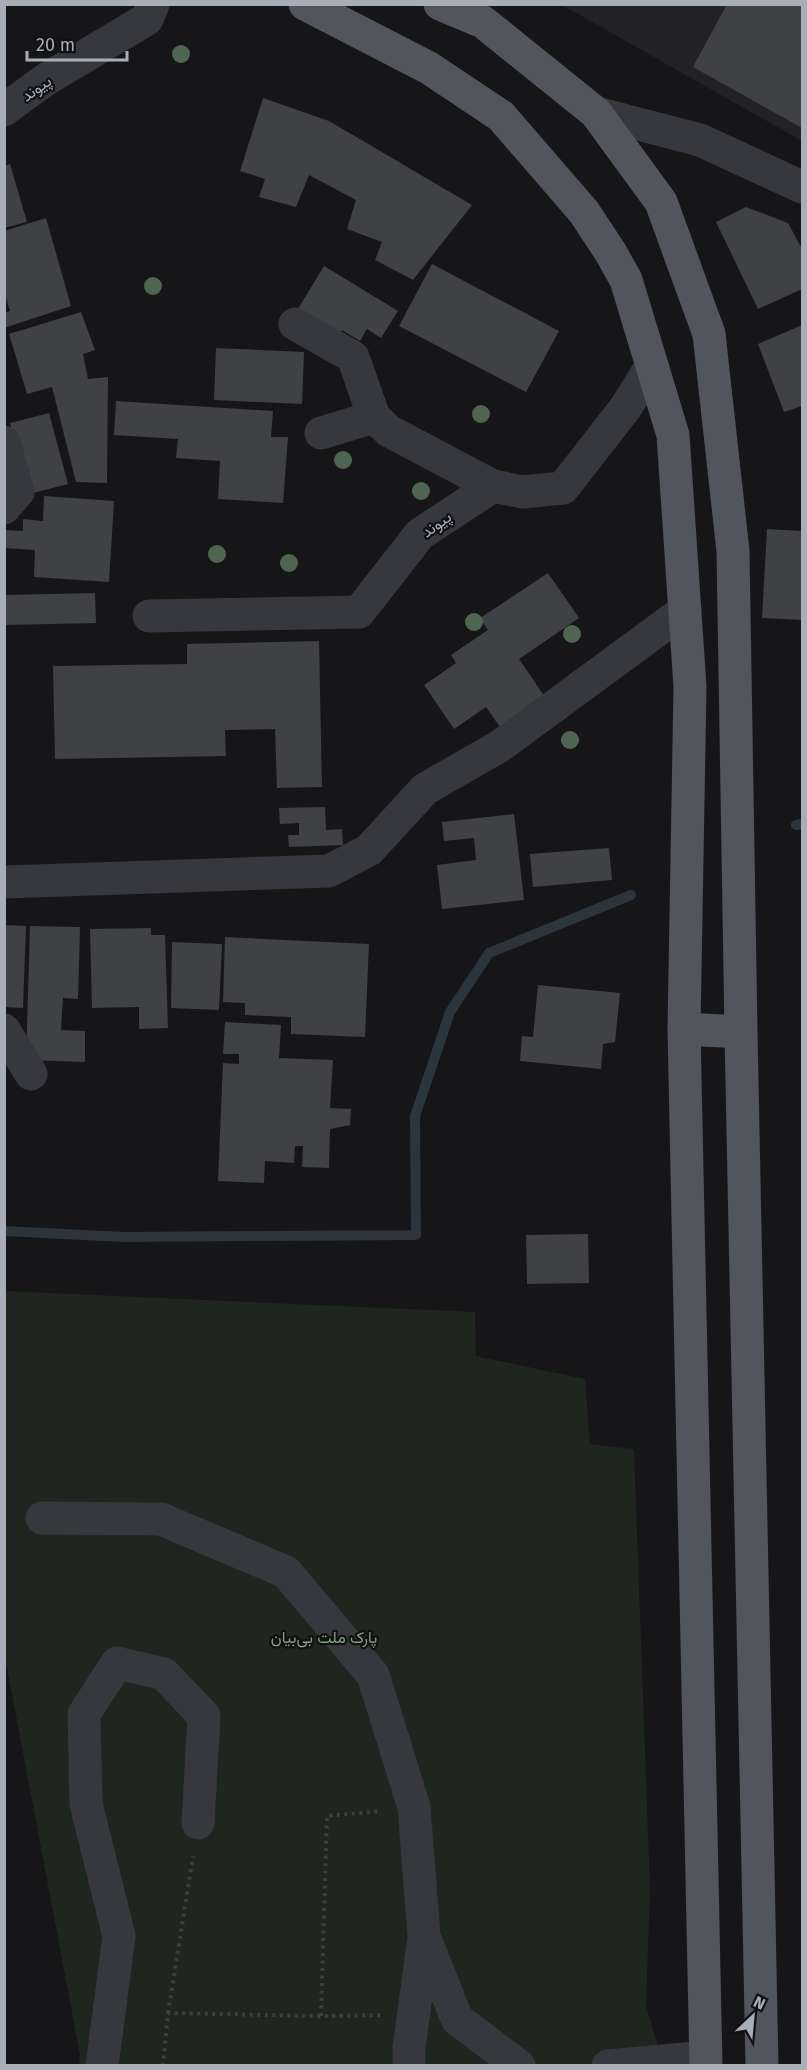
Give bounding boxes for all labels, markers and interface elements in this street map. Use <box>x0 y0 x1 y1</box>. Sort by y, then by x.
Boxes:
scale bar <box>27 24 128 62</box>
text: 20 m <box>36 34 75 56</box>
street label: پیوند <box>18 71 56 107</box>
street label: پیوند <box>418 507 456 543</box>
park label: پارک ملت بی‌بیان <box>271 1628 377 1649</box>
north arrow <box>723 1986 783 2046</box>
text: N <box>750 1992 768 2014</box>

